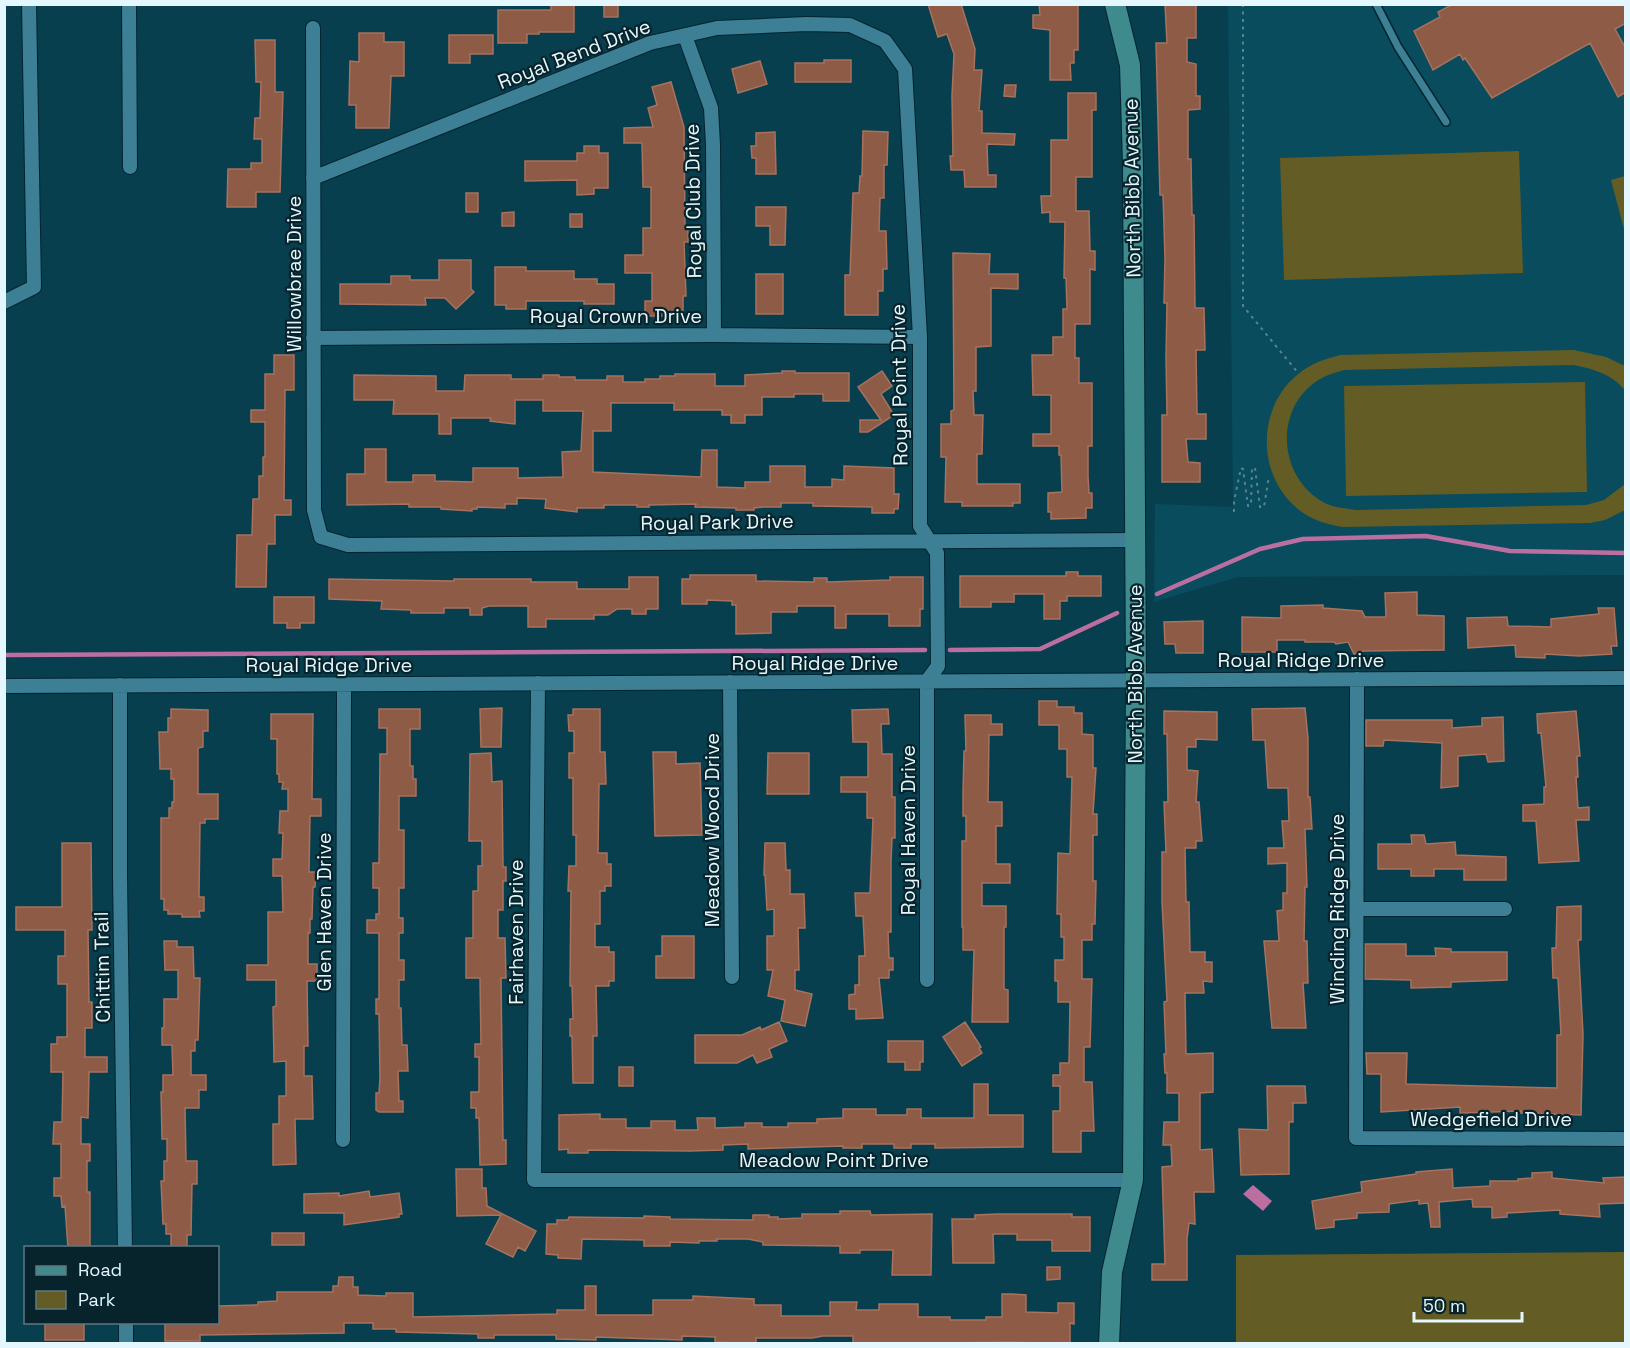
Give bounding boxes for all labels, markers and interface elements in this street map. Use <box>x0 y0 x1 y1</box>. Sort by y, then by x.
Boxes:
street label: Royal Bend Drive <box>494 13 654 95</box>
street label: North Bibb Avenue <box>1117 98 1147 278</box>
street label: Royal Club Drive <box>679 123 707 279</box>
street label: Willowbrae Drive <box>281 196 307 352</box>
street label: Royal Crown Drive <box>530 303 702 329</box>
street label: Royal Point Drive <box>885 304 913 466</box>
street label: Royal Park Drive <box>640 508 794 536</box>
street label: North Bibb Avenue <box>1122 584 1148 764</box>
street label: Royal Ridge Drive <box>1218 647 1384 673</box>
street label: Royal Ridge Drive <box>732 650 898 676</box>
street label: Royal Ridge Drive <box>246 652 412 678</box>
street label: Meadow Wood Drive <box>699 733 725 927</box>
street label: Royal Haven Drive <box>895 745 921 915</box>
street label: Winding Ridge Drive <box>1324 814 1350 1004</box>
street label: Glen Haven Drive <box>311 833 337 991</box>
street label: Fairhaven Drive <box>503 859 529 1005</box>
street label: Chittim Trail <box>88 911 116 1023</box>
street label: Wedgefield Drive <box>1410 1106 1572 1132</box>
street label: Meadow Point Drive <box>739 1147 929 1173</box>
legend <box>24 1246 219 1324</box>
text: Road <box>78 1258 122 1281</box>
scale bar <box>1414 1285 1522 1323</box>
text: Park <box>78 1288 116 1311</box>
text: 50 m <box>1423 1294 1465 1317</box>

